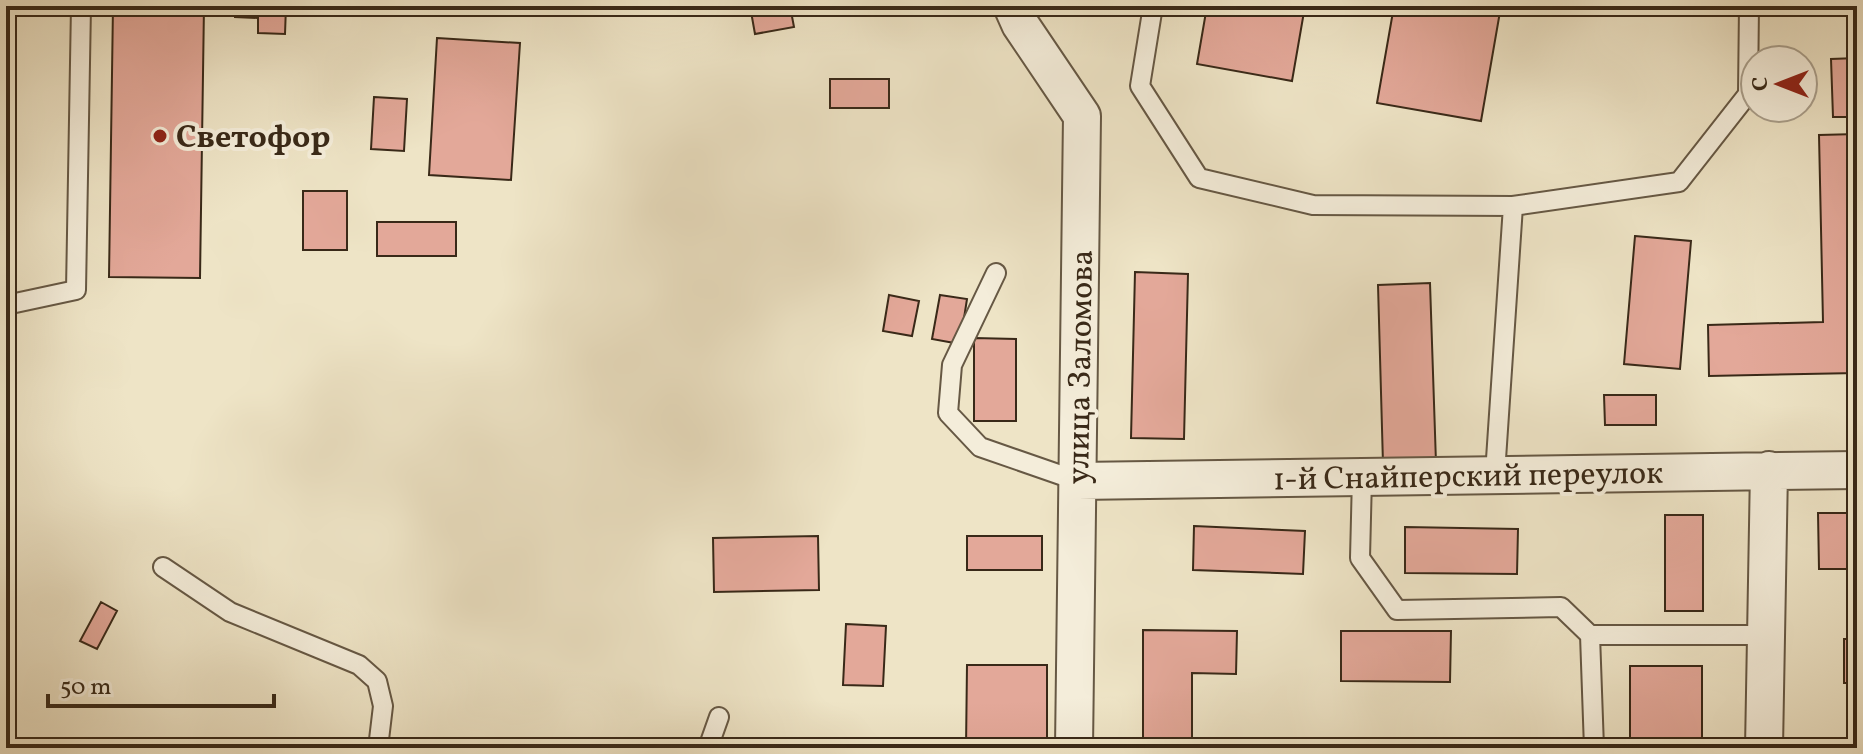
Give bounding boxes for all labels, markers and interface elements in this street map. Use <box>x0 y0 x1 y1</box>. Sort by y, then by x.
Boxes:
north arrow <box>1739 44 1819 124</box>
text: С <box>1746 77 1777 91</box>
place label: Светофор <box>176 117 330 161</box>
marker: Светофор <box>151 127 169 145</box>
street label: улица Заломова <box>1058 249 1106 485</box>
street label: 1-й Снайперский переулок <box>1273 453 1664 503</box>
scale bar <box>48 658 274 708</box>
text: 50 m <box>60 671 112 705</box>

